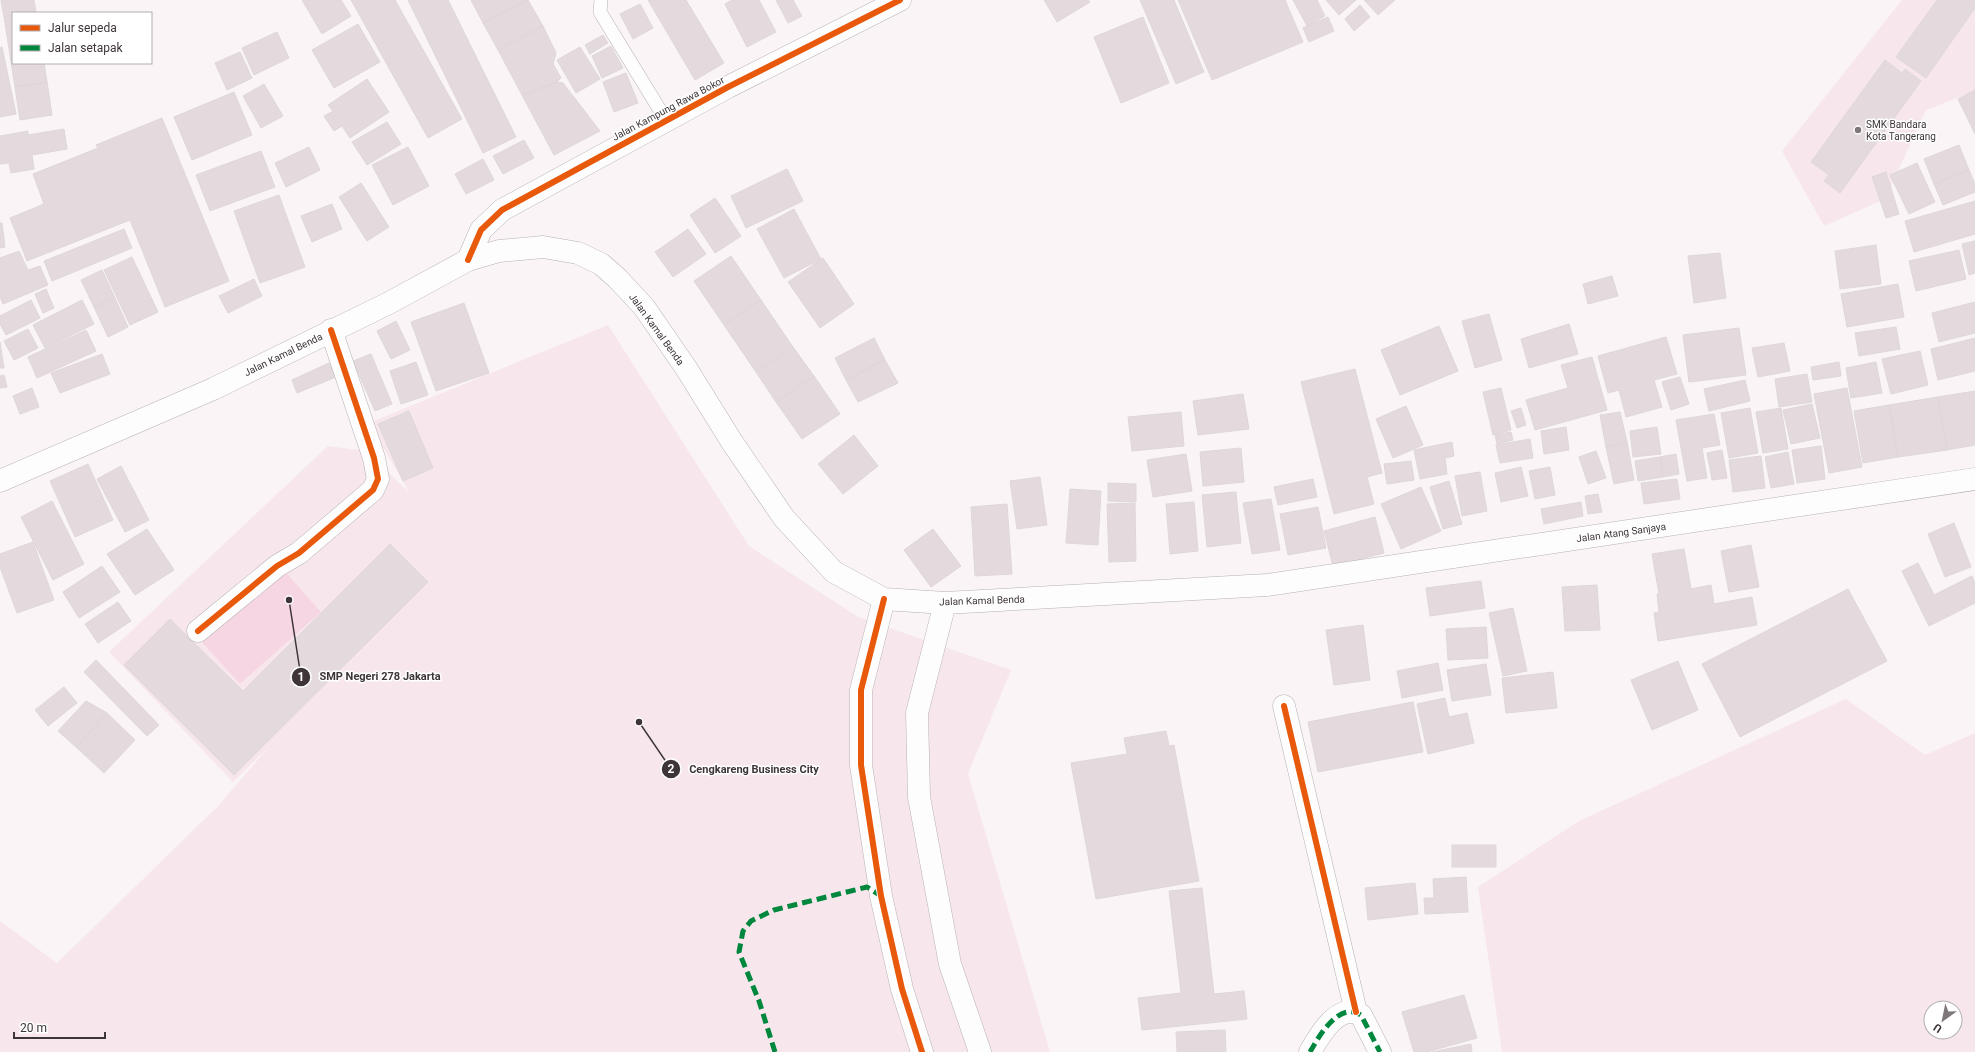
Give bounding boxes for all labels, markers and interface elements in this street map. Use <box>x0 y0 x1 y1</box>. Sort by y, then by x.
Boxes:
legend <box>12 12 152 64</box>
text: Jalur sepeda <box>48 21 117 35</box>
text: Jalan setapak <box>48 41 123 55</box>
street label: Jalan Kampung Rawa Bokor <box>610 74 727 143</box>
place label: SMK Bandara Kota Tangerang <box>1866 119 1936 142</box>
marker: SMK Bandara Kota Tangerang <box>1853 125 1863 135</box>
street label: Jalan Kamal Benda <box>627 291 686 367</box>
street label: Jalan Kamal Benda <box>242 331 324 378</box>
street label: Jalan Atang Sanjaya <box>1576 521 1667 544</box>
street label: Jalan Kamal Benda <box>939 594 1025 607</box>
callout: SMP Negeri 278 Jakarta <box>291 665 449 688</box>
text: 1 <box>298 670 304 684</box>
text: SMP Negeri 278 Jakarta <box>319 670 441 683</box>
callout: Cengkareng Business City <box>661 757 826 780</box>
text: 2 <box>668 762 675 776</box>
text: Cengkareng Business City <box>689 763 819 776</box>
north arrow <box>1923 1000 1963 1040</box>
scale bar <box>14 1014 105 1040</box>
text: 20 m <box>20 1021 47 1035</box>
text: U <box>1931 1021 1944 1035</box>

